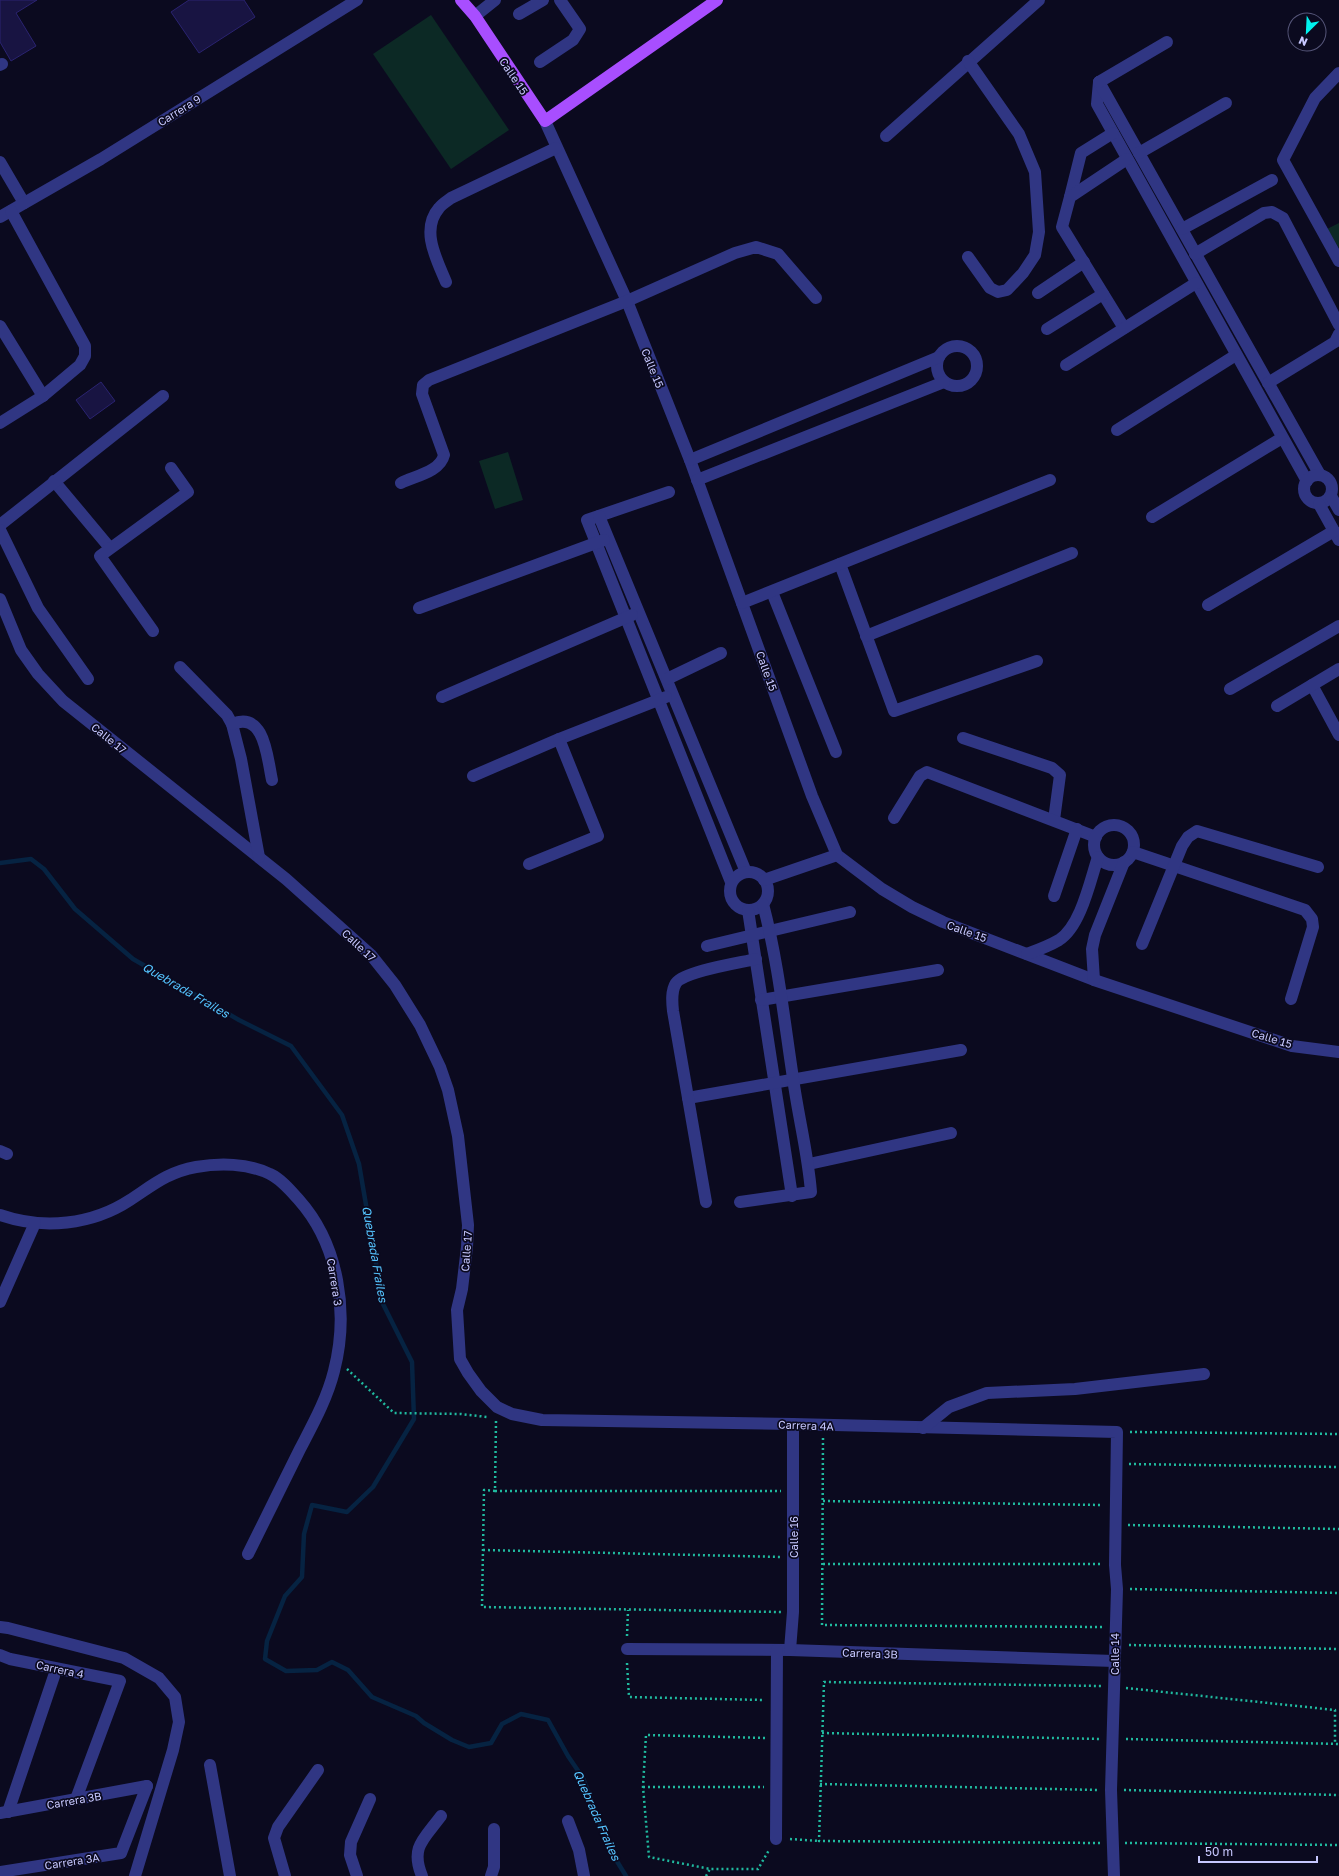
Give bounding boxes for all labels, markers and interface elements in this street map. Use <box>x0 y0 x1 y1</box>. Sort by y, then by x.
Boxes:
north arrow <box>1287 12 1327 52</box>
text: N <box>1296 34 1309 49</box>
street label: Calle 15 <box>497 55 531 97</box>
street label: Carrera 9 <box>155 92 203 128</box>
street label: Calle 15 <box>639 346 667 390</box>
street label: Calle 15 <box>754 649 780 693</box>
street label: Calle 17 <box>89 720 129 756</box>
street label: Calle 15 <box>945 918 989 944</box>
street label: Calle 17 <box>340 926 379 964</box>
water label: Quebrada Frailes <box>140 959 233 1021</box>
street label: Calle 15 <box>1250 1026 1294 1050</box>
water label: Quebrada Frailes <box>359 1205 391 1304</box>
street label: Calle 17 <box>458 1230 474 1272</box>
street label: Carrera 3 <box>325 1257 345 1307</box>
street label: Carrera 4A <box>778 1418 835 1432</box>
street label: Calle 16 <box>787 1516 800 1558</box>
street label: Calle 14 <box>1108 1633 1121 1675</box>
street label: Carrera 3B <box>842 1646 898 1660</box>
street label: Carrera 4 <box>35 1658 85 1680</box>
water label: Quebrada Frailes <box>570 1767 624 1863</box>
street label: Carrera 3B <box>46 1789 102 1811</box>
scale bar <box>1199 1838 1317 1864</box>
text: 50 m <box>1205 1844 1233 1859</box>
street label: Carrera 3A <box>44 1850 101 1872</box>

